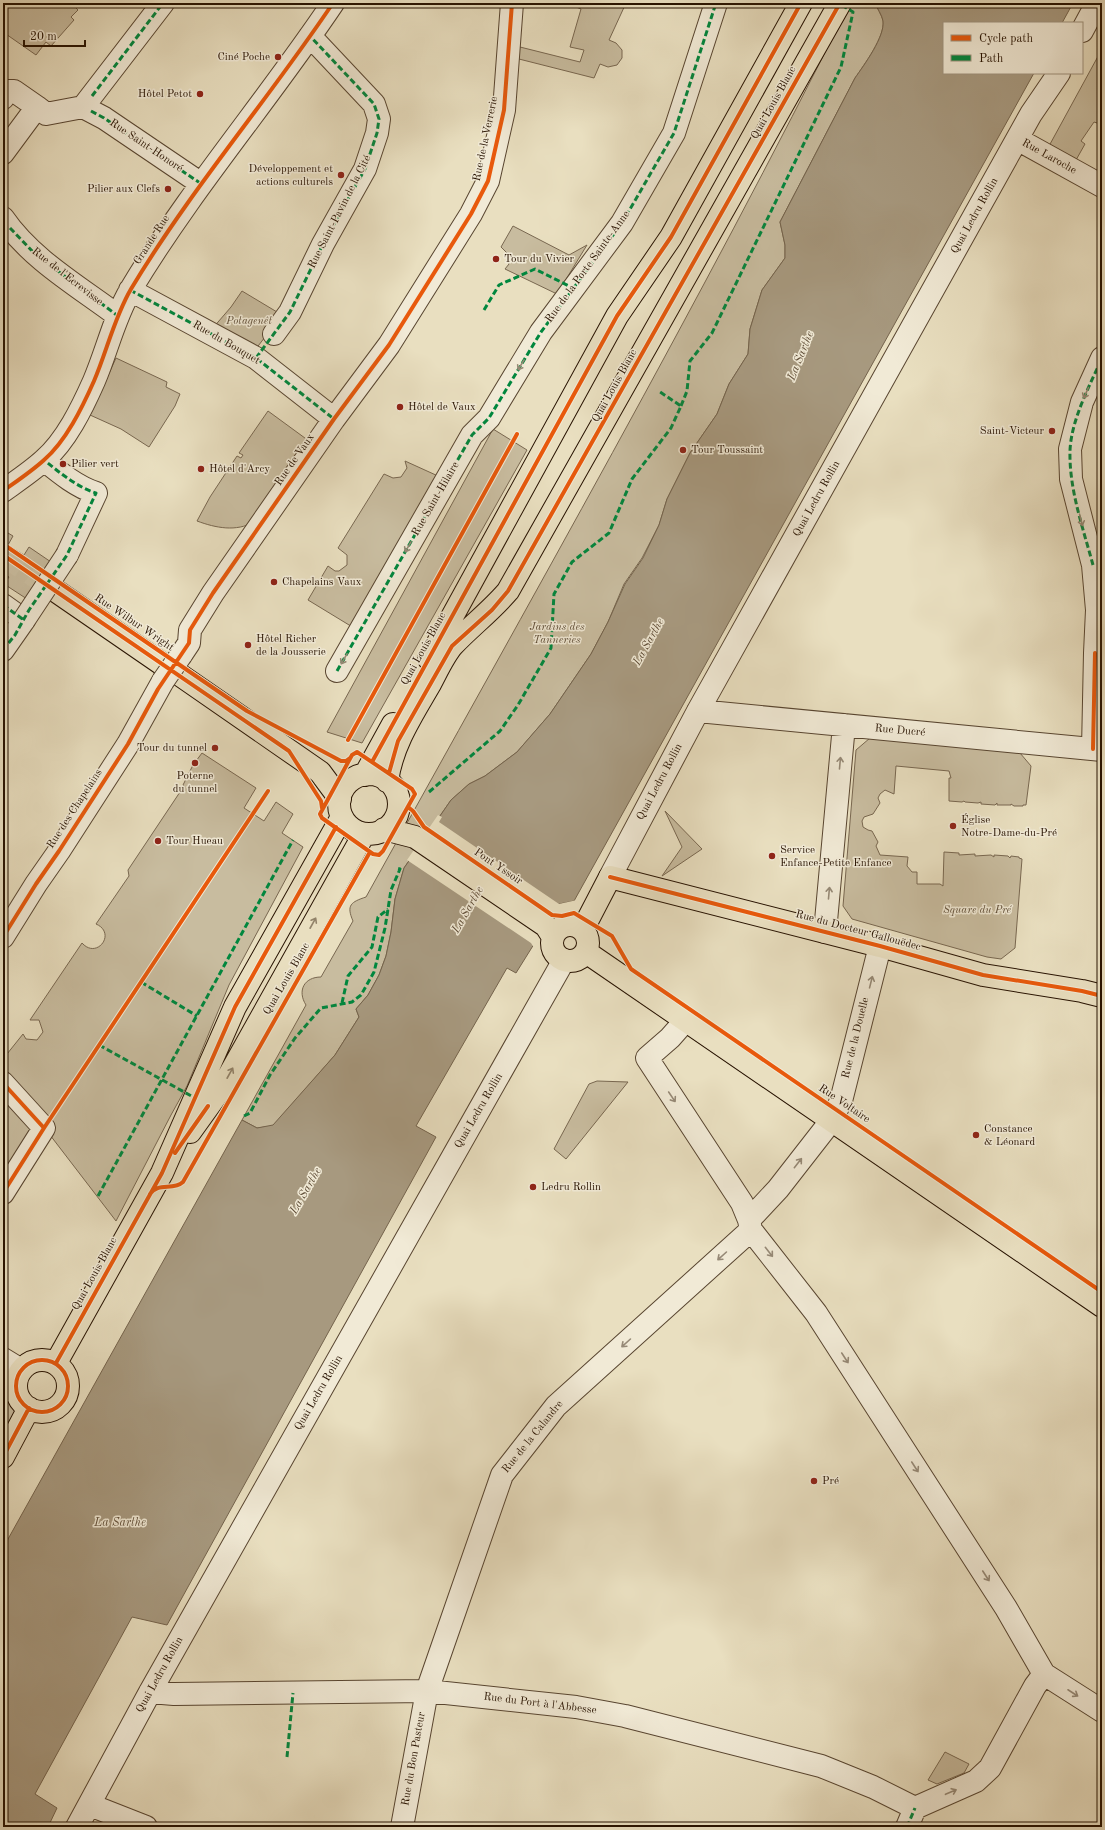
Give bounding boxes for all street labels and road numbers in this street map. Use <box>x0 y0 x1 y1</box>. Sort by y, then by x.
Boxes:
street label: Quai Louis Blanc <box>749 65 799 141</box>
street label: Rue de la Verrerie <box>472 96 500 182</box>
street label: Rue Saint-Honoré <box>107 117 185 175</box>
street label: Rue Laroche <box>1020 138 1078 176</box>
street label: Rue Saint-Pavin de la Cité <box>307 154 373 270</box>
street label: Quai Ledru Rollin <box>950 176 1000 256</box>
street label: Rue de la Porte Sainte-Anne <box>544 209 632 325</box>
street label: Grande Rue <box>132 213 172 267</box>
street label: Rue de l'Ecrevisse <box>29 246 105 308</box>
street label: Rue du Bouquet <box>190 319 262 367</box>
street label: Quai Louis Blanc <box>590 348 640 424</box>
street label: Rue de Vaux <box>273 432 317 488</box>
street label: Quai Ledru Rollin <box>792 459 842 539</box>
street label: Rue Saint-Hilaire <box>410 460 462 538</box>
street label: Rue Wilbur Wright <box>92 592 176 654</box>
street label: Quai Louis Blanc <box>399 611 449 687</box>
street label: Rue Ducré <box>874 723 926 739</box>
street label: Quai Ledru Rollin <box>635 742 685 822</box>
street label: Rue des Chapelains <box>45 767 105 851</box>
street label: Pont Yssoir <box>472 847 525 887</box>
street label: Rue du Docteur Gallouëdec <box>794 909 922 953</box>
street label: Quai Louis Blanc <box>262 941 312 1017</box>
street label: Rue de la Douelle <box>841 996 871 1080</box>
street label: Quai Ledru Rollin <box>453 1071 505 1151</box>
street label: Rue Voltaire <box>816 1083 872 1125</box>
street label: Quai Louis Blanc <box>70 1236 120 1312</box>
street label: Quai Ledru Rollin <box>293 1353 345 1433</box>
street label: Rue de la Calandre <box>500 1399 566 1475</box>
street label: Quai Ledru Rollin <box>135 1635 185 1715</box>
street label: Rue du Port à l'Abbesse <box>483 1692 597 1716</box>
street label: Rue du Bon Pasteur <box>400 1711 428 1807</box>

